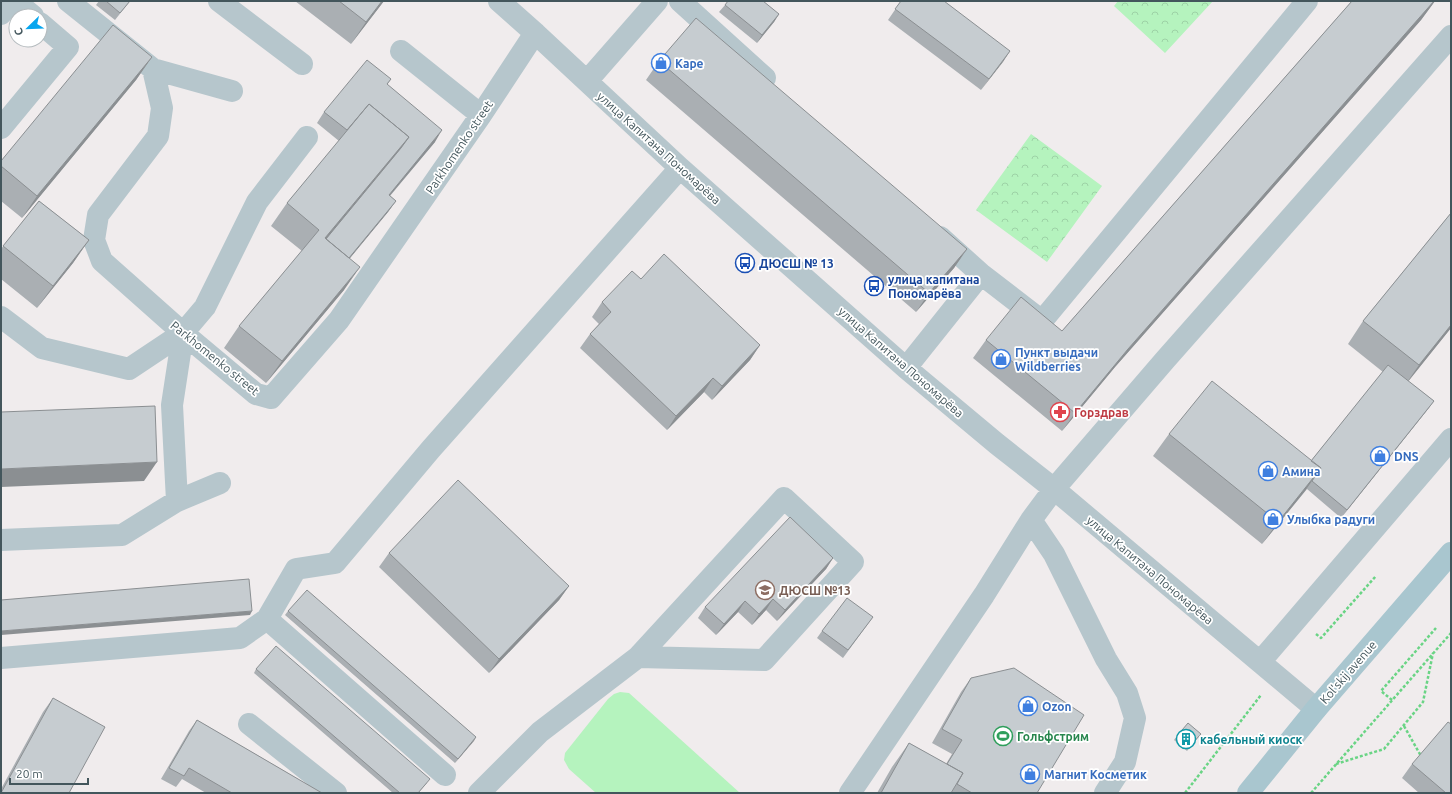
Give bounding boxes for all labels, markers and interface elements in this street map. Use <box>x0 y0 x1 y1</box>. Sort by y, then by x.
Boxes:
north arrow <box>8 8 48 48</box>
text: С <box>12 26 26 37</box>
shop icon: Каре <box>650 52 672 74</box>
place label: Каре <box>675 57 704 70</box>
street label: улица Капитана Пономарёва <box>595 89 723 207</box>
street label: Parkhomenko street <box>423 98 495 196</box>
bus stop icon: ДЮСШ № 13 <box>734 252 756 274</box>
place label: ДЮСШ № 13 <box>759 257 834 270</box>
place label: улица капитана Пономарёва <box>888 273 980 300</box>
bus stop icon: улица капитана Пономарёва <box>863 275 885 297</box>
street label: улица Капитана Пономарёва <box>836 304 966 420</box>
street label: Parkhomenko street <box>168 318 262 398</box>
place label: Пункт выдачи Wildberries <box>1015 346 1098 373</box>
shop icon: Пункт выдачи Wildberries <box>990 348 1012 370</box>
pharmacy icon: Горздрав <box>1049 401 1071 423</box>
place label: Горздрав <box>1074 406 1129 419</box>
shop icon: DNS <box>1369 445 1391 467</box>
place label: DNS <box>1394 450 1419 463</box>
shop icon: Амина <box>1257 460 1279 482</box>
place label: Амина <box>1282 465 1320 478</box>
shop icon: Улыбка радуги <box>1262 508 1284 530</box>
street label: улица Капитана Пономарёва <box>1084 513 1216 627</box>
place label: Улыбка радуги <box>1287 513 1375 526</box>
school or university icon: ДЮСШ №13 <box>754 579 776 601</box>
place label: ДЮСШ №13 <box>779 584 851 597</box>
street label: Kol'skij avenue <box>1317 638 1379 706</box>
shop icon: Ozon <box>1017 695 1039 717</box>
place label: Ozon <box>1042 700 1071 713</box>
sports icon: Гольфстрим <box>992 725 1014 747</box>
building icon: кабельный киоск <box>1175 728 1197 750</box>
place label: Гольфстрим <box>1017 730 1089 743</box>
place label: кабельный киоск <box>1200 733 1303 746</box>
scale bar <box>10 760 88 786</box>
shop icon: Магнит Косметик <box>1019 763 1041 785</box>
text: 20 m <box>16 767 43 780</box>
place label: Магнит Косметик <box>1044 768 1147 781</box>

